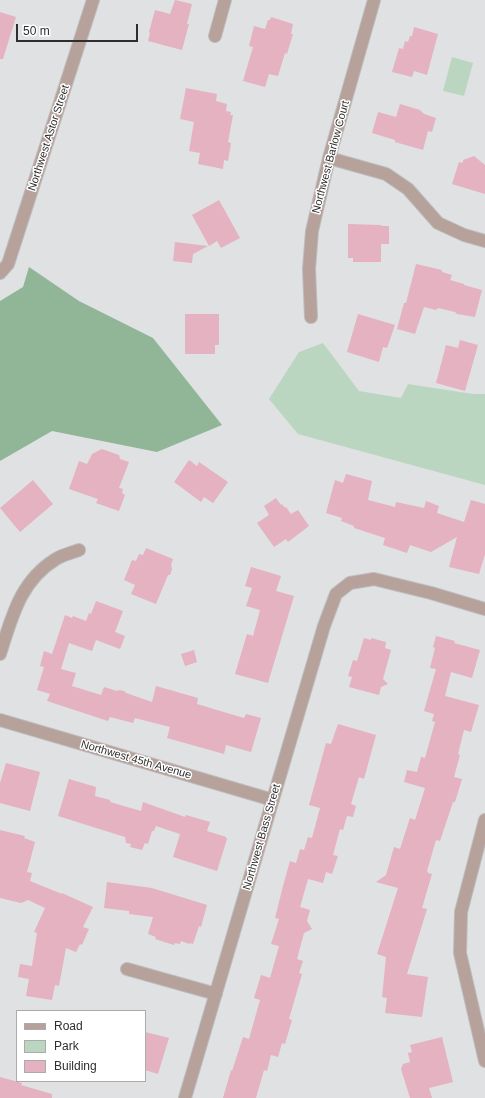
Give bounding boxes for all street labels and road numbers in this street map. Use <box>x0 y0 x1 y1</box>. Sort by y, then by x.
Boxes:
street label: Northwest Astor Street <box>26 83 72 193</box>
street label: Northwest Barlow Court <box>310 99 352 215</box>
street label: Northwest 45th Avenue <box>79 738 193 782</box>
street label: Northwest Bass Street <box>241 783 283 891</box>

